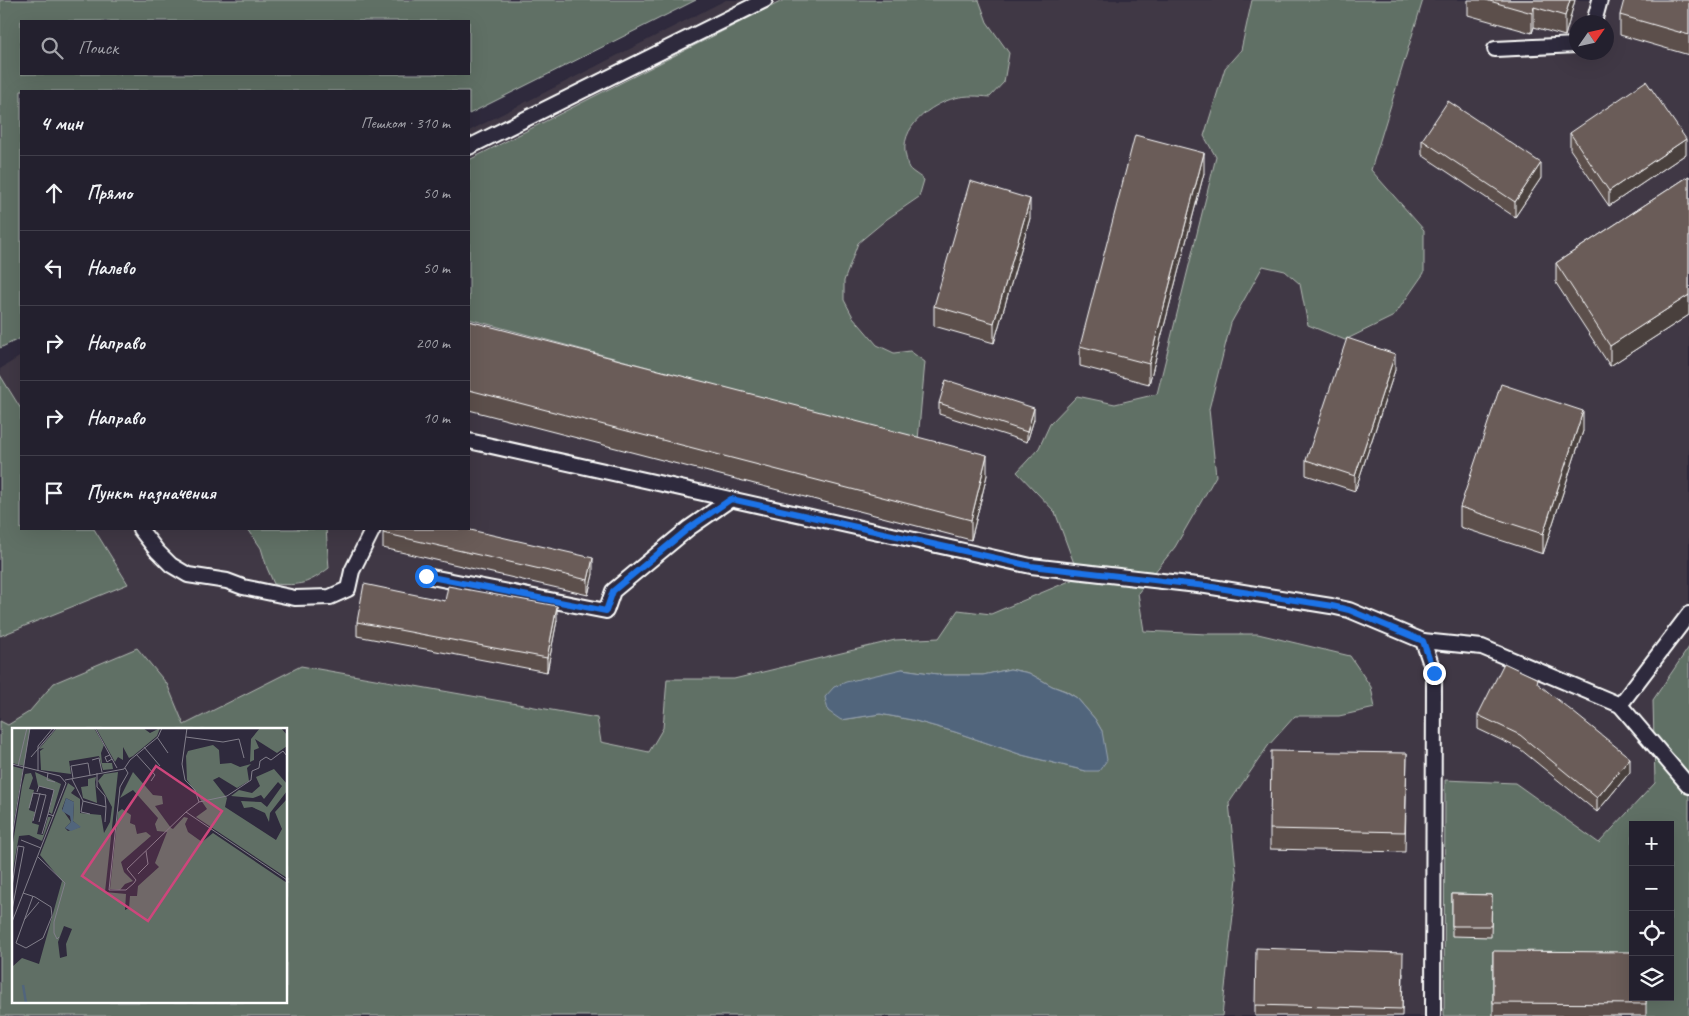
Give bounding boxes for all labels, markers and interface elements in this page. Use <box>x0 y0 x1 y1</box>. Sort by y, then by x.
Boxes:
north arrow <box>1569 15 1614 60</box>
search box <box>20 20 470 75</box>
icon: search <box>38 34 66 62</box>
text: Поиск <box>78 36 118 60</box>
text: 4 мин <box>40 110 83 136</box>
text: Пешком · 310 m <box>361 113 450 133</box>
icon: ahead <box>40 179 68 207</box>
text: Прямо <box>87 181 132 205</box>
text: 50 m <box>423 183 450 203</box>
icon: left <box>40 254 68 282</box>
text: Налево <box>87 256 135 280</box>
text: 50 m <box>423 258 450 278</box>
icon: right <box>40 329 68 357</box>
text: Направо <box>87 331 145 355</box>
text: 200 m <box>416 333 450 353</box>
icon: right <box>40 404 68 432</box>
text: Направо <box>87 406 145 430</box>
text: 10 m <box>423 408 450 428</box>
icon: arrive <box>40 479 68 507</box>
text: Пункт назначения <box>87 481 216 505</box>
route start <box>415 565 438 588</box>
route end <box>1423 662 1446 685</box>
inset map <box>12 728 288 1004</box>
map controls <box>1629 821 1674 1001</box>
button: + <box>1629 821 1674 866</box>
button: − <box>1629 866 1674 911</box>
button: locate <box>1629 911 1674 956</box>
button: layers <box>1629 956 1674 1001</box>

